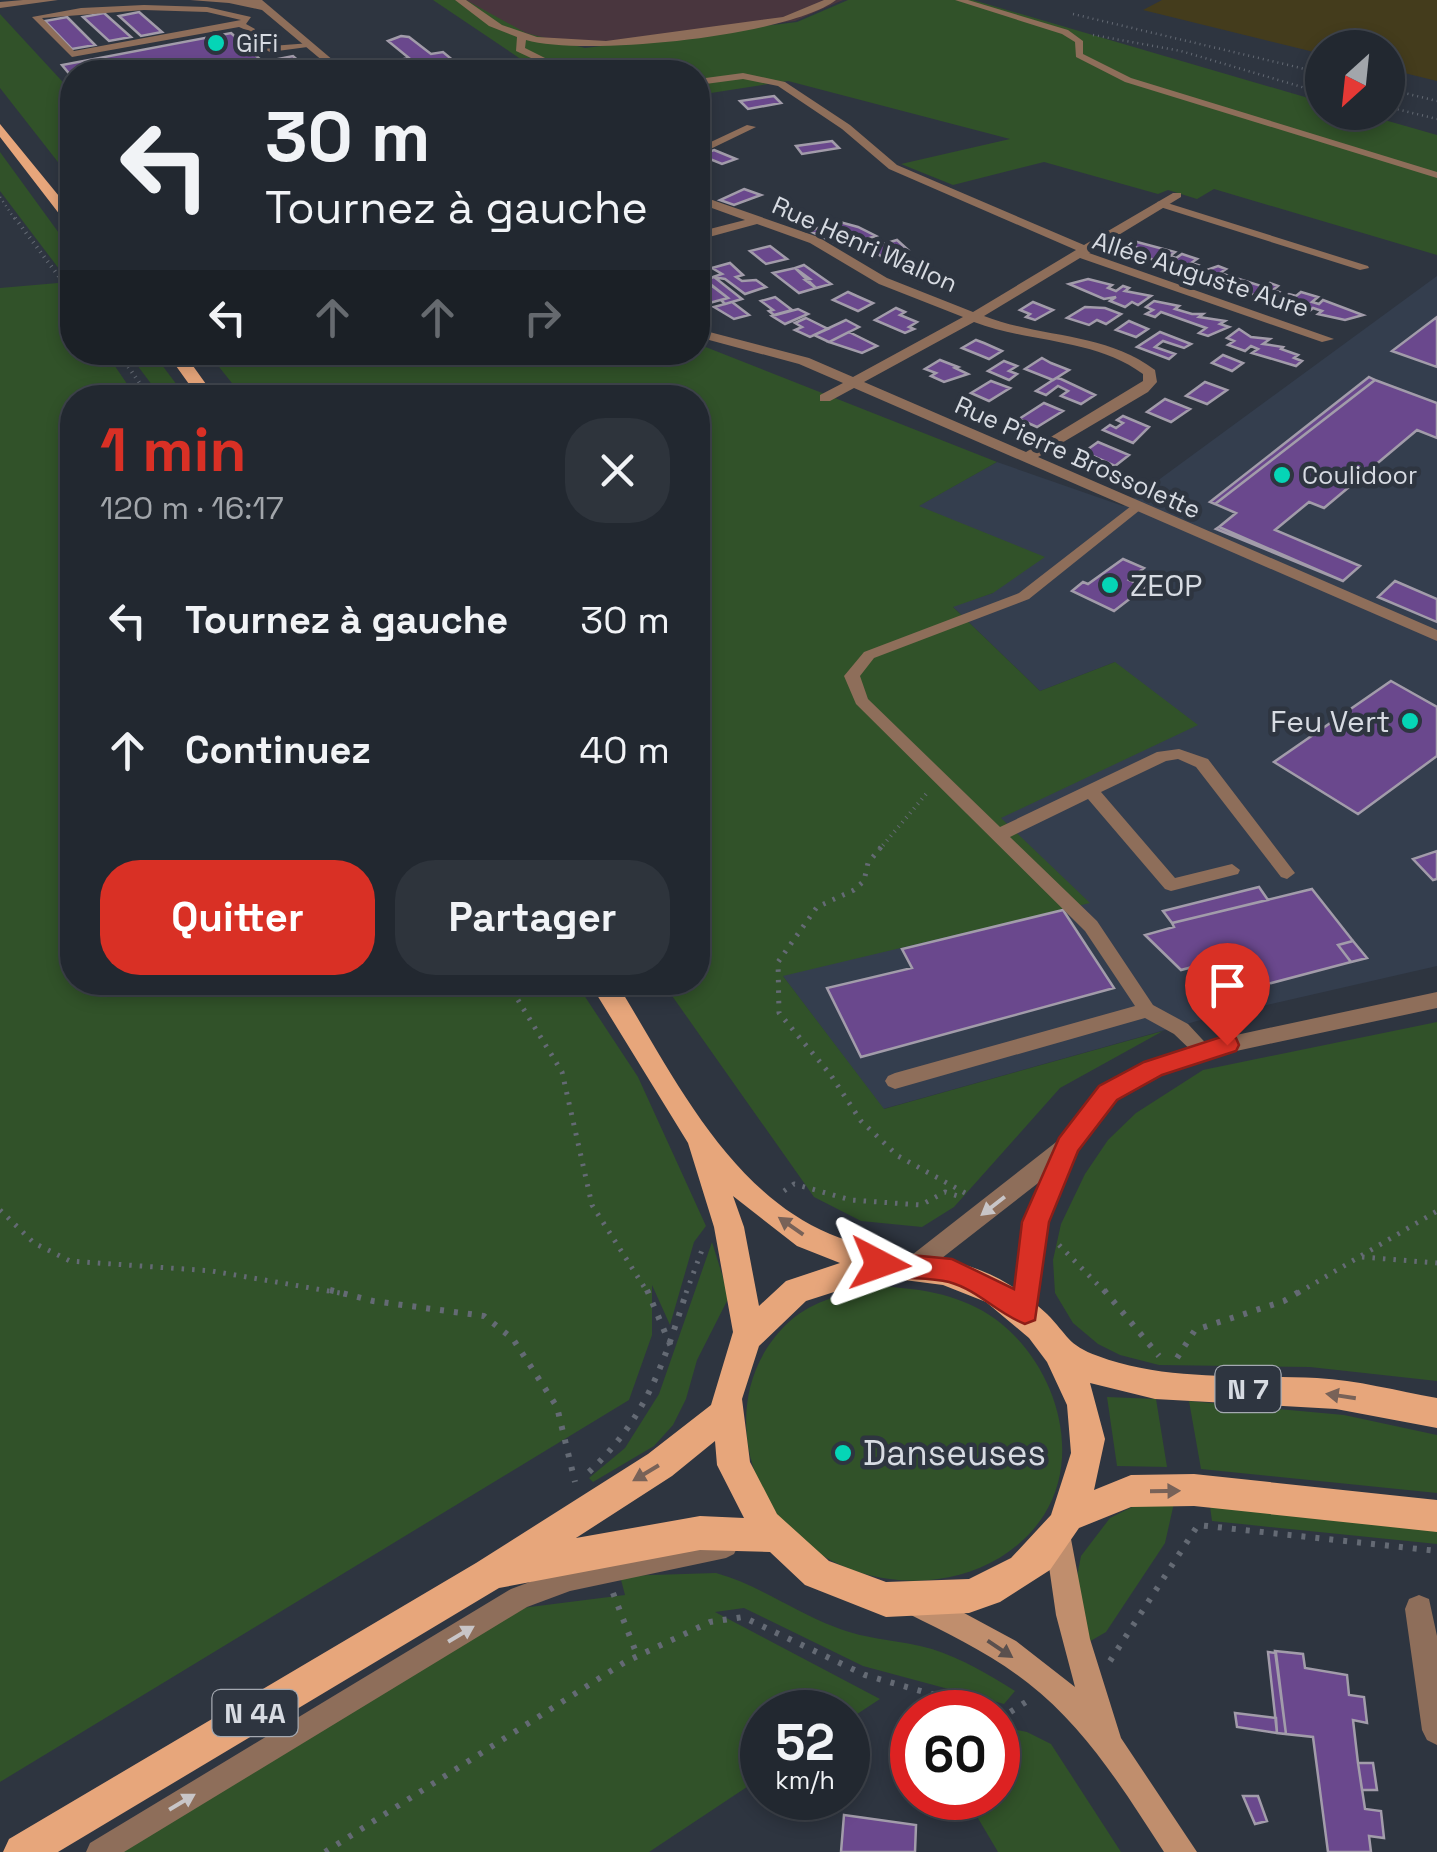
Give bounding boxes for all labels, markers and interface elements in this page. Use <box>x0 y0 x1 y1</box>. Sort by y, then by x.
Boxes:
place label: GiFi <box>236 27 278 59</box>
north arrow <box>1305 30 1405 130</box>
map controls <box>1305 30 1405 130</box>
marker: GiFi <box>205 32 227 54</box>
text: 30 m <box>265 92 430 181</box>
icon: left <box>100 100 230 230</box>
text: Tournez à gauche <box>265 179 648 236</box>
street label: Rue Henri Wallon <box>767 189 963 299</box>
street label: Allée Auguste Aure <box>1089 224 1313 324</box>
icon: left <box>200 290 255 345</box>
icon: ahead <box>305 290 360 345</box>
icon: ahead <box>410 290 465 345</box>
icon: right <box>515 290 570 345</box>
street label: Rue Pierre Brossolette <box>950 388 1206 526</box>
text: 1 min <box>100 412 247 489</box>
button: close <box>565 418 670 523</box>
place label: Coulidoor <box>1302 459 1417 491</box>
marker: Coulidoor <box>1271 464 1293 486</box>
text: 120 m · 16:17 <box>100 488 284 528</box>
place label: ZEOP <box>1130 566 1202 605</box>
marker: ZEOP <box>1099 574 1121 596</box>
icon: left <box>100 593 155 648</box>
text: Tournez à gauche <box>185 596 508 644</box>
text: 30 m <box>580 596 670 644</box>
place label: Feu Vert <box>1270 702 1390 741</box>
marker: Feu Vert <box>1399 710 1421 732</box>
icon: ahead <box>100 723 155 778</box>
text: Continuez <box>185 726 371 774</box>
text: 40 m <box>579 726 670 774</box>
button: Quitter <box>100 860 375 975</box>
button: Partager <box>395 860 670 975</box>
pin <box>1185 943 1270 1046</box>
icon: arrive <box>1200 958 1255 1013</box>
one-way arrow <box>980 1195 1005 1216</box>
position arrow <box>828 1212 932 1316</box>
one-way arrow <box>778 1217 805 1236</box>
road number: N 7 <box>1216 1366 1280 1412</box>
one-way arrow <box>1325 1388 1356 1403</box>
place label: Danseuses <box>863 1431 1046 1475</box>
marker: Danseuses <box>832 1442 854 1464</box>
one-way arrow <box>632 1463 660 1481</box>
one-way arrow <box>1149 1482 1181 1498</box>
one-way arrow <box>447 1626 475 1643</box>
one-way arrow <box>987 1639 1014 1658</box>
road number: N 4A <box>212 1690 298 1736</box>
speed limit sign: 60 <box>890 1690 1020 1820</box>
text: 52 <box>775 1711 835 1775</box>
text: km/h <box>775 1764 835 1796</box>
one-way arrow <box>168 1794 196 1811</box>

